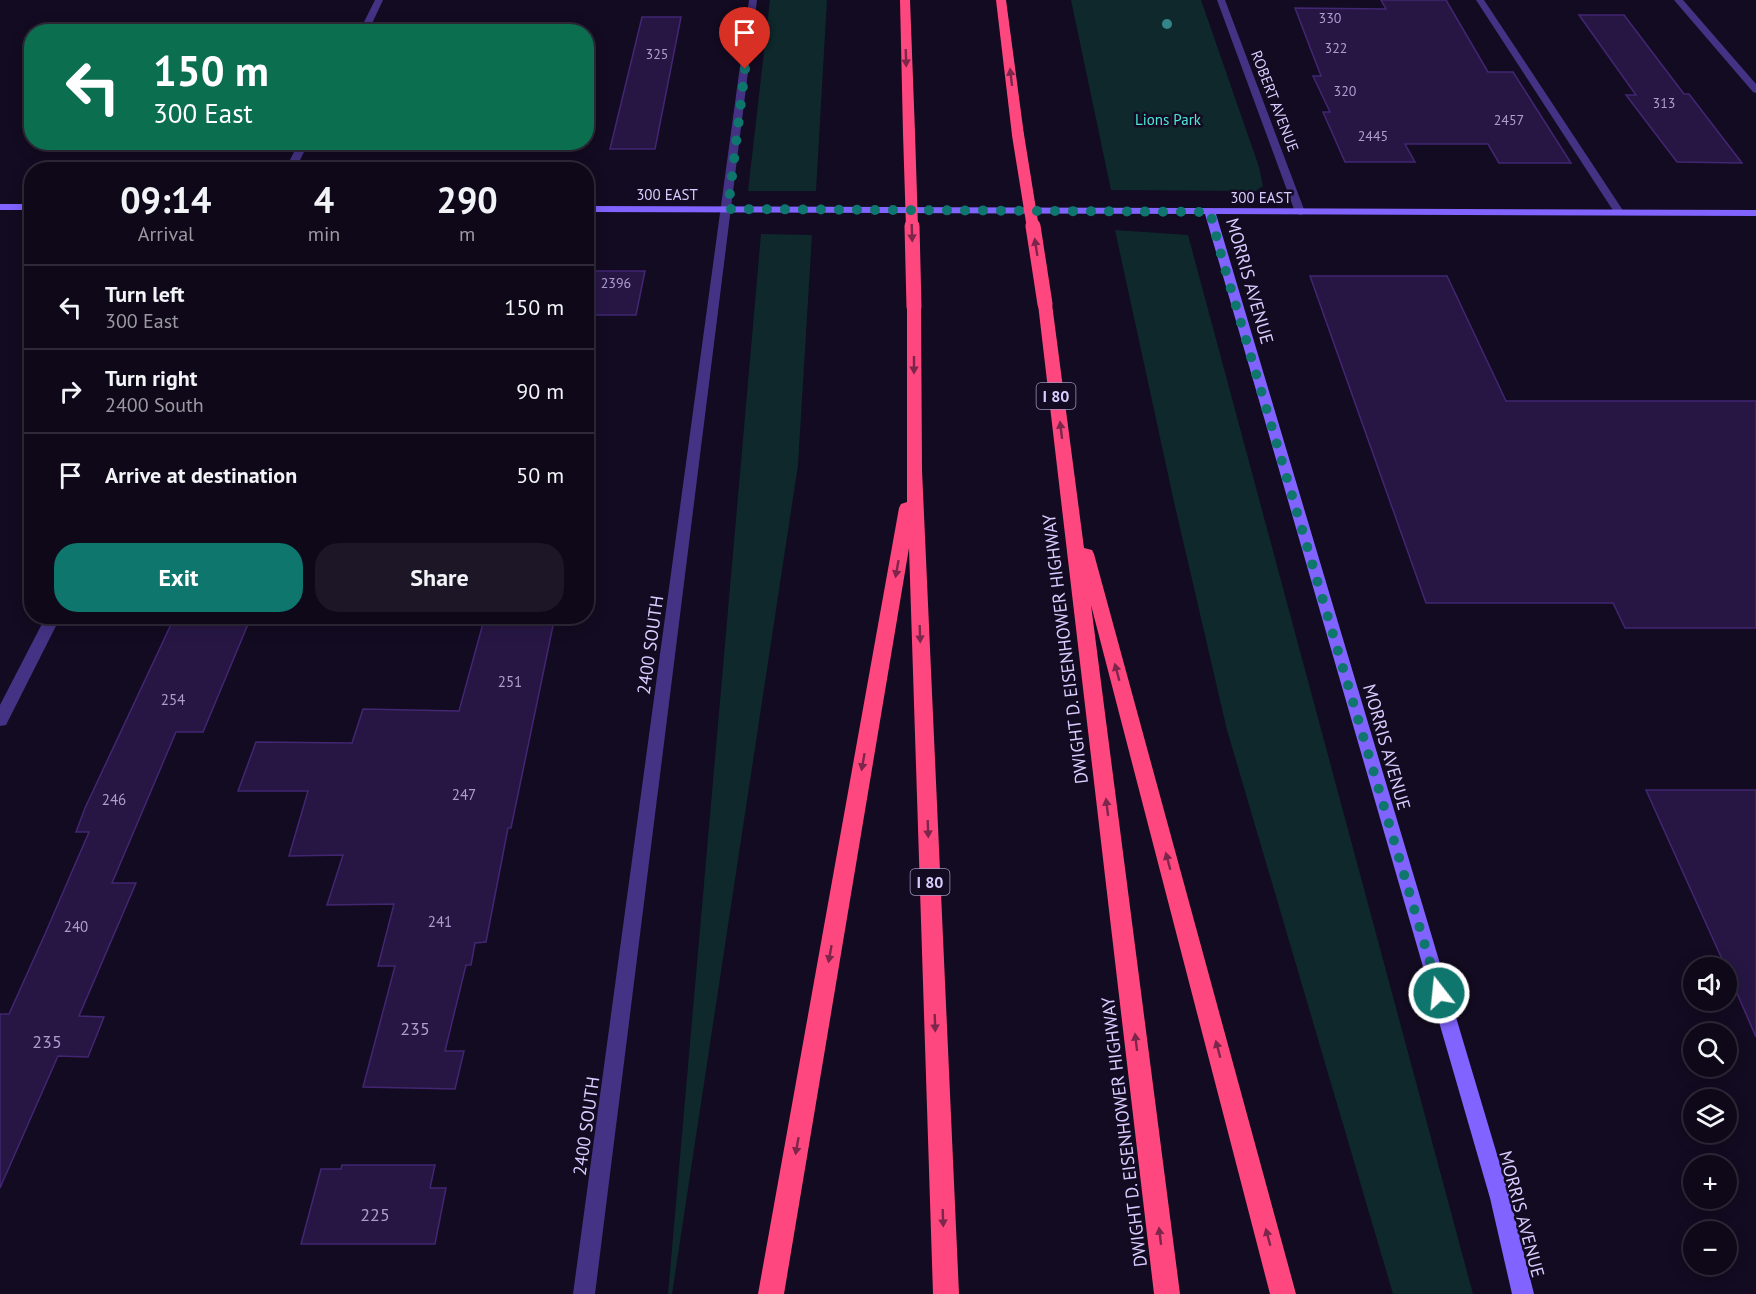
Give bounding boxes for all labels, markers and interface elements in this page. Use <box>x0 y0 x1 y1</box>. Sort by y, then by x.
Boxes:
pin <box>719 7 770 69</box>
house number: 330 <box>1319 9 1342 27</box>
icon: arrive <box>728 16 761 49</box>
house number: 322 <box>1325 39 1347 57</box>
text: 150 m <box>153 43 269 98</box>
house number: 325 <box>646 45 668 63</box>
icon: left <box>54 48 132 126</box>
street label: ROBERT AVENUE <box>1247 48 1303 154</box>
one-way arrow <box>902 49 911 68</box>
one-way arrow <box>1006 67 1015 86</box>
house number: 320 <box>1334 82 1357 100</box>
house number: 313 <box>1653 94 1675 112</box>
text: 300 East <box>153 96 253 130</box>
park label: Lions Park <box>1135 110 1202 129</box>
house number: 2457 <box>1494 111 1524 129</box>
house number: 2445 <box>1358 127 1388 145</box>
text: 09:14 <box>120 176 212 223</box>
text: 4 <box>314 176 334 223</box>
text: 290 <box>437 176 498 223</box>
street label: 300 EAST <box>636 185 698 204</box>
street label: 300 EAST <box>1230 188 1292 207</box>
street label: MORRIS AVENUE <box>1221 215 1279 347</box>
text: Arrival <box>138 221 194 247</box>
text: min <box>308 221 340 247</box>
text: m <box>459 221 475 247</box>
one-way arrow <box>907 223 916 242</box>
one-way arrow <box>1031 237 1040 256</box>
house number: 2396 <box>601 274 631 292</box>
text: Turn left <box>105 280 185 308</box>
icon: left <box>54 291 87 324</box>
text: 150 m <box>504 293 564 321</box>
text: 300 East <box>105 308 179 334</box>
one-way arrow <box>909 356 919 375</box>
text: Turn right <box>105 364 197 392</box>
icon: right <box>54 375 87 408</box>
text: 90 m <box>516 377 564 405</box>
road number: I 80 <box>1036 383 1076 409</box>
text: 2400 South <box>105 392 204 418</box>
one-way arrow <box>1056 420 1065 439</box>
icon: arrive <box>54 459 87 492</box>
text: Arrive at destination <box>105 461 297 489</box>
text: 50 m <box>516 461 564 489</box>
street label: DWIGHT D. EISENHOWER HIGHWAY <box>1037 513 1093 785</box>
button: Exit <box>54 543 303 612</box>
button: Share <box>315 543 564 612</box>
one-way arrow <box>892 560 901 579</box>
street label: 2400 SOUTH <box>632 594 668 696</box>
one-way arrow <box>916 624 925 643</box>
one-way arrow <box>1112 663 1122 681</box>
house number: 251 <box>498 672 522 691</box>
street label: MORRIS AVENUE <box>1358 681 1416 813</box>
house number: 254 <box>161 690 185 709</box>
one-way arrow <box>859 752 868 771</box>
house number: 247 <box>452 785 476 804</box>
house number: 246 <box>102 790 126 809</box>
one-way arrow <box>1103 798 1112 817</box>
one-way arrow <box>923 819 932 838</box>
one-way arrow <box>1162 851 1172 870</box>
road number: I 80 <box>910 869 950 895</box>
house number: 241 <box>428 912 452 931</box>
house number: 240 <box>64 917 88 936</box>
one-way arrow <box>825 944 834 963</box>
map controls <box>1683 957 1737 1275</box>
button: sound <box>1683 957 1737 1011</box>
position arrow <box>1407 961 1471 1025</box>
street label: DWIGHT D. EISENHOWER HIGHWAY <box>1096 996 1152 1268</box>
one-way arrow <box>931 1014 940 1033</box>
house number: 235 <box>400 1017 430 1040</box>
button: search <box>1683 1023 1737 1077</box>
house number: 235 <box>32 1030 62 1053</box>
one-way arrow <box>1131 1033 1141 1052</box>
one-way arrow <box>1212 1040 1222 1058</box>
street label: 2400 SOUTH <box>568 1075 604 1177</box>
button: layers <box>1683 1089 1737 1143</box>
one-way arrow <box>792 1136 801 1155</box>
street label: MORRIS AVENUE <box>1494 1148 1550 1280</box>
button: + <box>1683 1155 1737 1209</box>
house number: 225 <box>360 1203 390 1226</box>
one-way arrow <box>938 1209 948 1228</box>
button: − <box>1683 1221 1737 1275</box>
one-way arrow <box>1155 1226 1165 1245</box>
one-way arrow <box>1263 1228 1272 1246</box>

